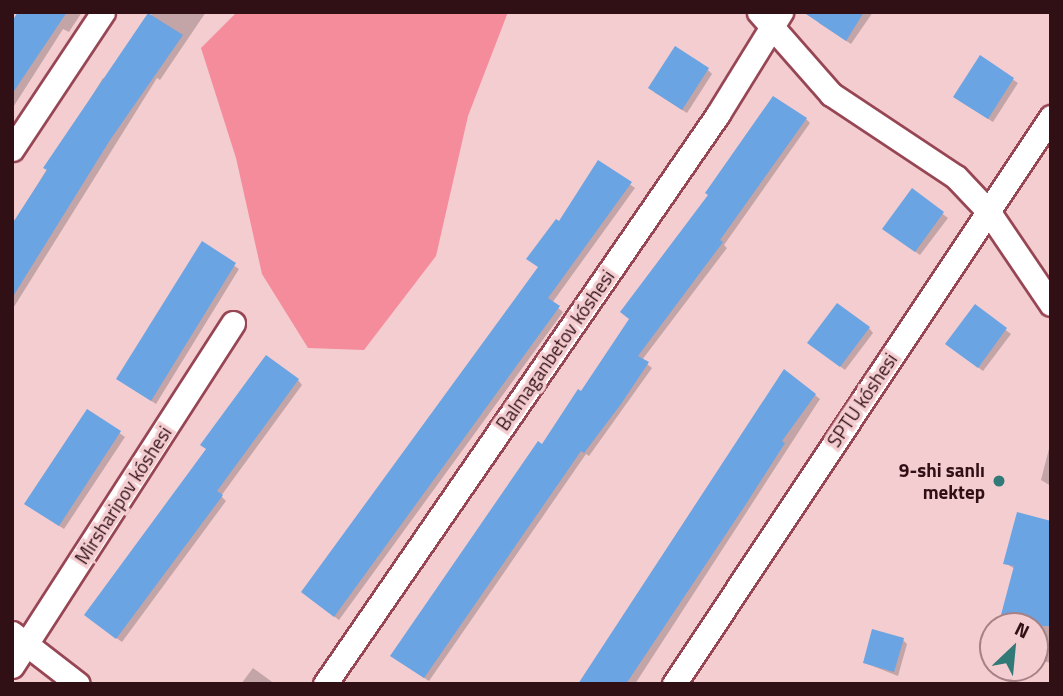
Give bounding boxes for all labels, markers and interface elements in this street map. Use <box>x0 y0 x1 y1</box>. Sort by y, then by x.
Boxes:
street label: Balmaganbetov kóshesi <box>491 265 619 435</box>
street label: SPTU kóshesi <box>822 349 902 451</box>
street label: Mirsharipov kóshesi <box>70 422 176 568</box>
place label: 9-shi sanlı mektep <box>899 459 985 503</box>
marker: 9-shi sanlı mektep <box>991 473 1007 489</box>
north arrow <box>979 612 1049 682</box>
text: N <box>1010 614 1035 645</box>

